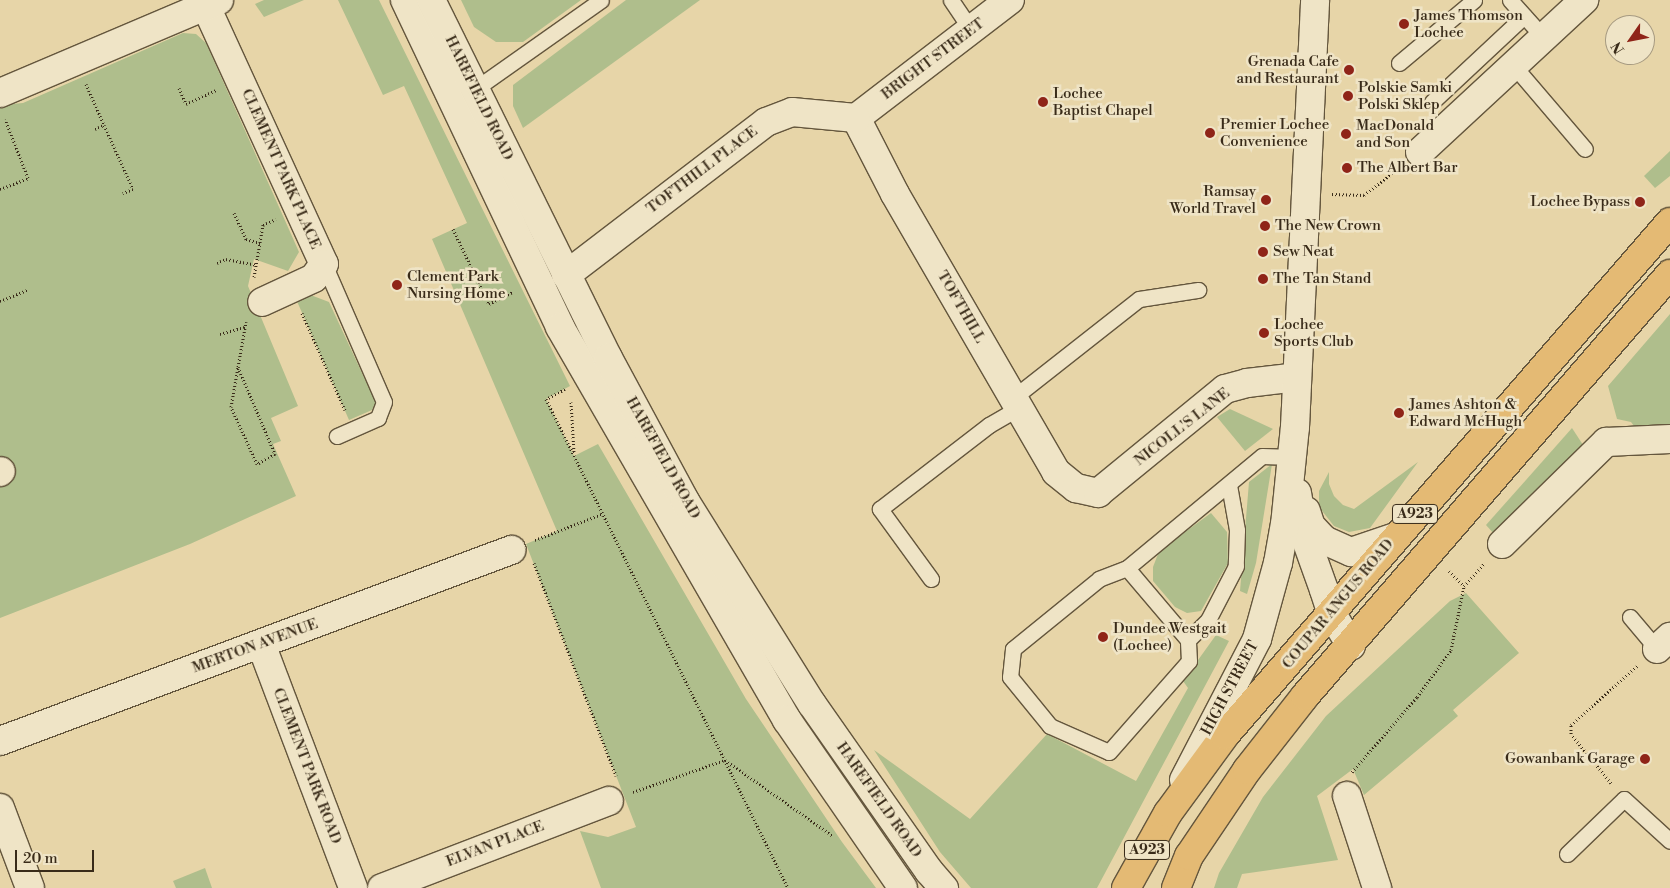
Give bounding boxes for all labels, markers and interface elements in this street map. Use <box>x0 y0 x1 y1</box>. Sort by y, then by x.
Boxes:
place label: James Thomson Lochee <box>1414 6 1523 41</box>
street label: BRIGHT STREET <box>878 15 988 103</box>
north arrow <box>1605 15 1655 65</box>
marker: James Thomson Lochee <box>1398 18 1410 30</box>
street label: HAREFIELD ROAD <box>441 33 517 163</box>
text: N <box>1608 38 1629 57</box>
place label: Grenada Cafe and Restaurant <box>1236 52 1339 87</box>
marker: Grenada Cafe and Restaurant <box>1343 64 1355 76</box>
place label: Polskie Samki Polski Sklep <box>1358 78 1452 113</box>
place label: Lochee Baptist Chapel <box>1053 84 1153 119</box>
street label: CLEMENT PARK PLACE <box>237 86 325 252</box>
marker: Polskie Samki Polski Sklep <box>1342 90 1354 102</box>
marker: Lochee Baptist Chapel <box>1037 96 1049 108</box>
place label: Premier Lochee Convenience <box>1220 115 1329 150</box>
place label: MacDonald and Son <box>1356 116 1434 151</box>
street label: TOFTHILL PLACE <box>643 122 761 218</box>
marker: Premier Lochee Convenience <box>1204 127 1216 139</box>
marker: MacDonald and Son <box>1340 128 1352 140</box>
place label: The Albert Bar <box>1357 159 1458 177</box>
marker: The Albert Bar <box>1341 162 1353 174</box>
place label: Ramsay World Travel <box>1170 182 1256 217</box>
place label: Lochee Bypass <box>1530 193 1630 211</box>
marker: Ramsay World Travel <box>1260 194 1272 206</box>
marker: Lochee Bypass <box>1634 196 1646 208</box>
place label: The New Crown <box>1275 217 1381 235</box>
marker: The New Crown <box>1259 220 1271 232</box>
place label: Sew Neat <box>1273 243 1334 261</box>
marker: Sew Neat <box>1257 246 1269 258</box>
place label: Clement Park Nursing Home <box>407 267 505 302</box>
street label: TOFTHILL <box>933 268 989 346</box>
place label: The Tan Stand <box>1273 270 1371 288</box>
marker: The Tan Stand <box>1257 273 1269 285</box>
marker: Clement Park Nursing Home <box>391 279 403 291</box>
place label: Lochee Sports Club <box>1274 315 1353 350</box>
marker: Lochee Sports Club <box>1258 327 1270 339</box>
street label: NICOLL'S LANE <box>1131 384 1233 470</box>
street label: HAREFIELD ROAD <box>622 394 704 522</box>
place label: James Ashton & Edward McHugh <box>1409 395 1522 430</box>
marker: James Ashton & Edward McHugh <box>1393 407 1405 419</box>
road number: A923 <box>1391 502 1439 526</box>
street label: COUPAR ANGUS ROAD <box>1279 536 1397 672</box>
street label: MERTON AVENUE <box>190 615 320 677</box>
place label: Dundee Westgait (Lochee) <box>1113 619 1227 654</box>
marker: Dundee Westgait (Lochee) <box>1097 631 1109 643</box>
street label: HIGH STREET <box>1198 638 1262 738</box>
street label: CLEMENT PARK ROAD <box>269 685 345 847</box>
street label: HAREFIELD ROAD <box>832 739 926 861</box>
place label: Gowanbank Garage <box>1505 750 1635 768</box>
marker: Gowanbank Garage <box>1639 753 1651 765</box>
street label: ELVAN PLACE <box>444 817 546 871</box>
road number: A923 <box>1123 838 1171 862</box>
scale bar <box>18 840 96 872</box>
text: 20 m <box>23 849 58 868</box>

